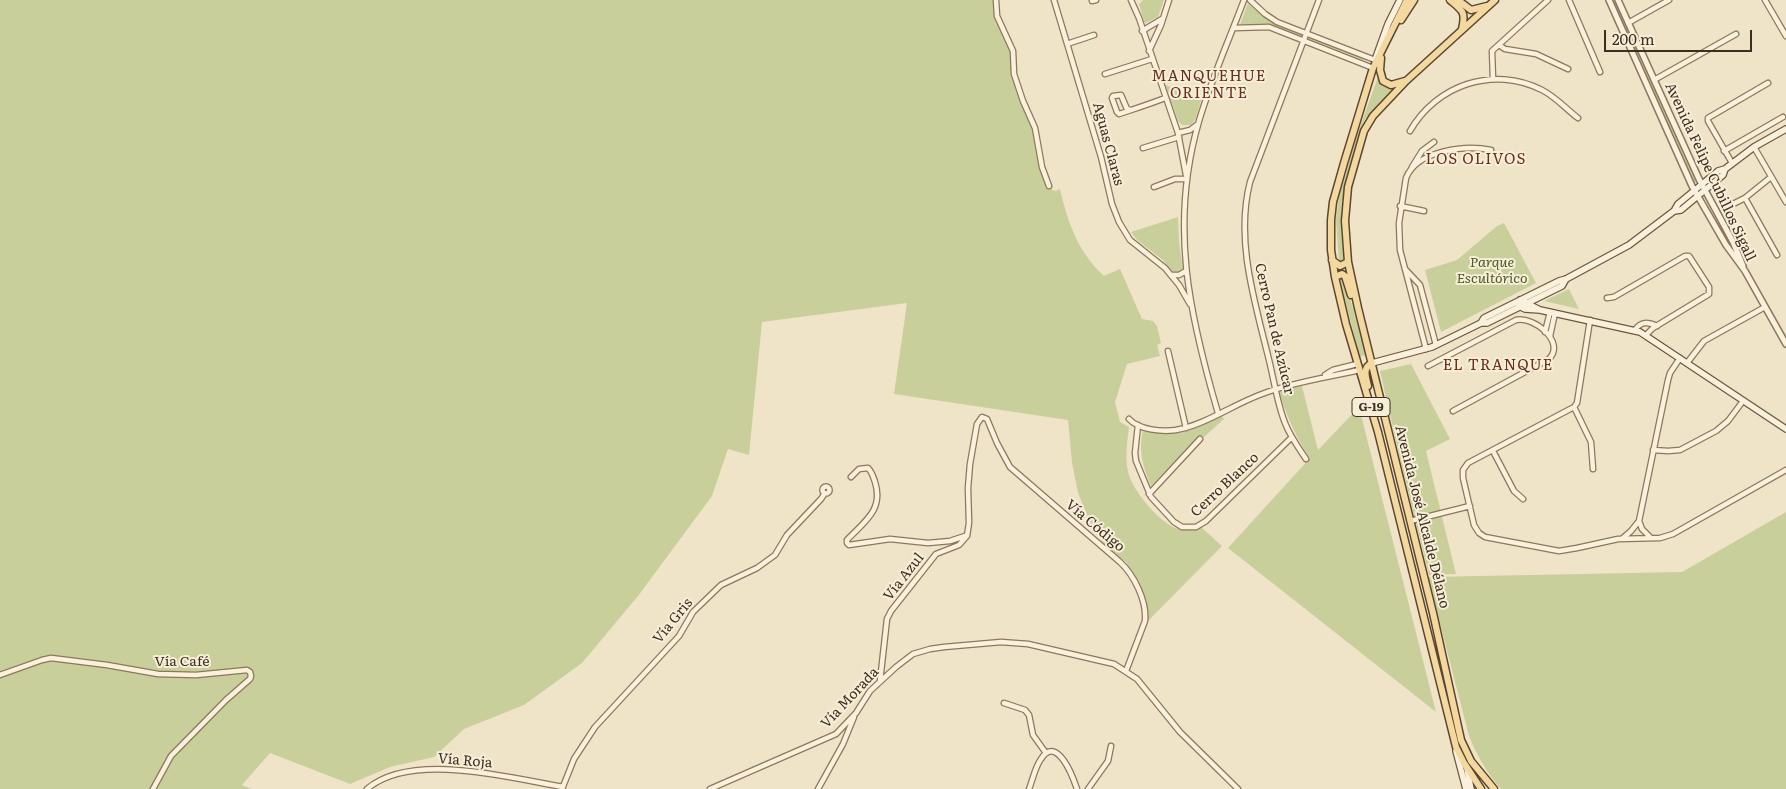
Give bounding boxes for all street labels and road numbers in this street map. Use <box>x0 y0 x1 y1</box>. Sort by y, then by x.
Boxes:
street label: Avenida Felipe Cubillos Sigall <box>1661 80 1759 264</box>
street label: Aguas Claras <box>1089 100 1127 188</box>
street label: Cerro Pan de Azúcar <box>1251 262 1297 396</box>
road number: G-19 <box>1352 398 1390 417</box>
street label: Avenida José Alcalde Délano <box>1391 424 1453 610</box>
street label: Cerro Blanco <box>1188 449 1262 521</box>
street label: Vía Código <box>1062 496 1128 556</box>
street label: Vía Azul <box>880 550 928 604</box>
street label: Vía Gris <box>650 595 696 647</box>
street label: Vía Café <box>155 654 209 670</box>
street label: Vía Morada <box>818 664 882 732</box>
street label: Vía Roja <box>437 750 493 772</box>

